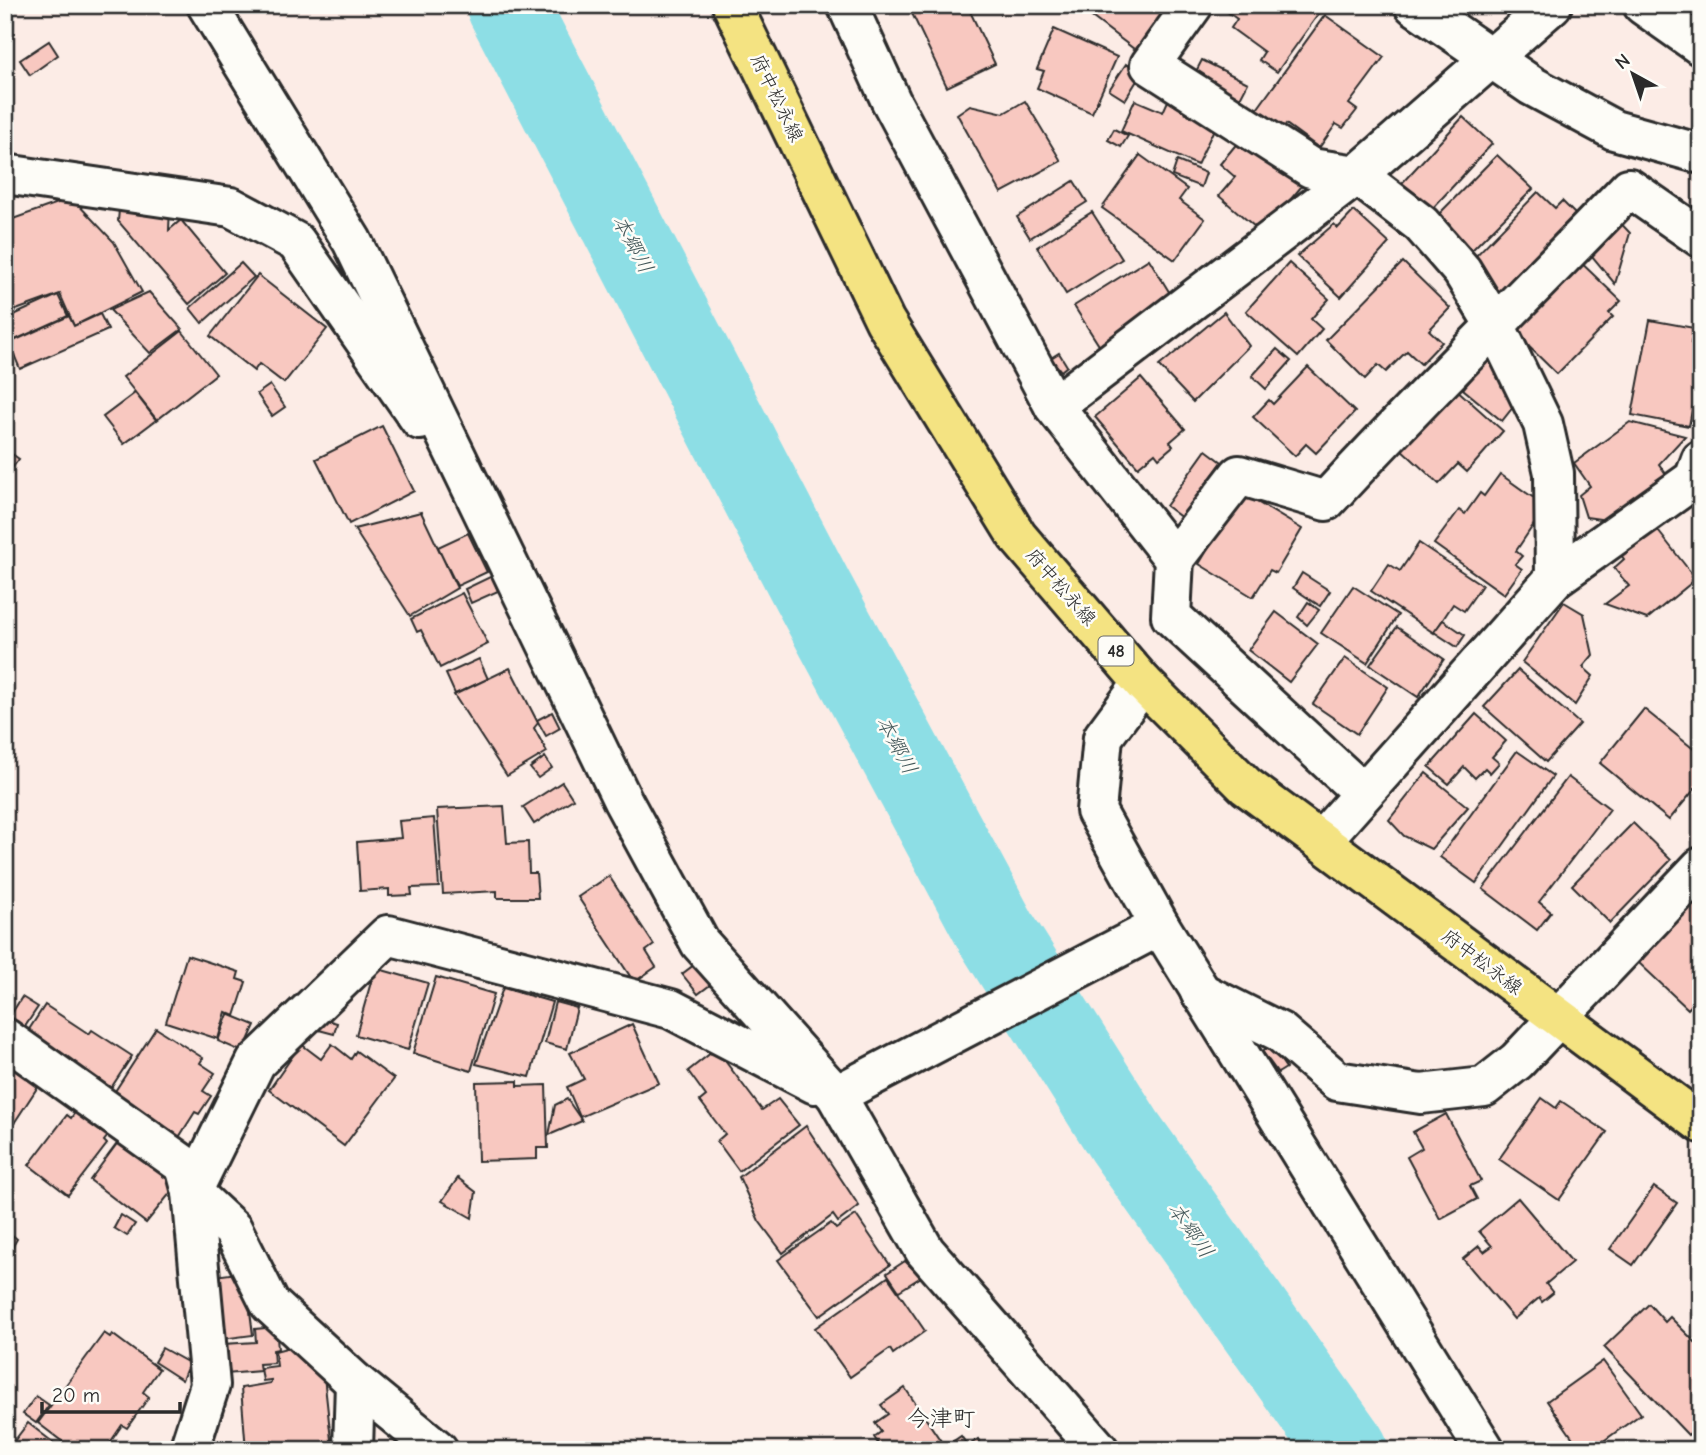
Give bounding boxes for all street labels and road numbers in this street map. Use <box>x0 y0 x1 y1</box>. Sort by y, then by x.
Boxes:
street label: 府中松永線 <box>746 50 808 146</box>
street label: 府中松永線 <box>1022 544 1100 630</box>
road number: 48 <box>1098 636 1134 666</box>
street label: 府中松永線 <box>1437 925 1527 999</box>

